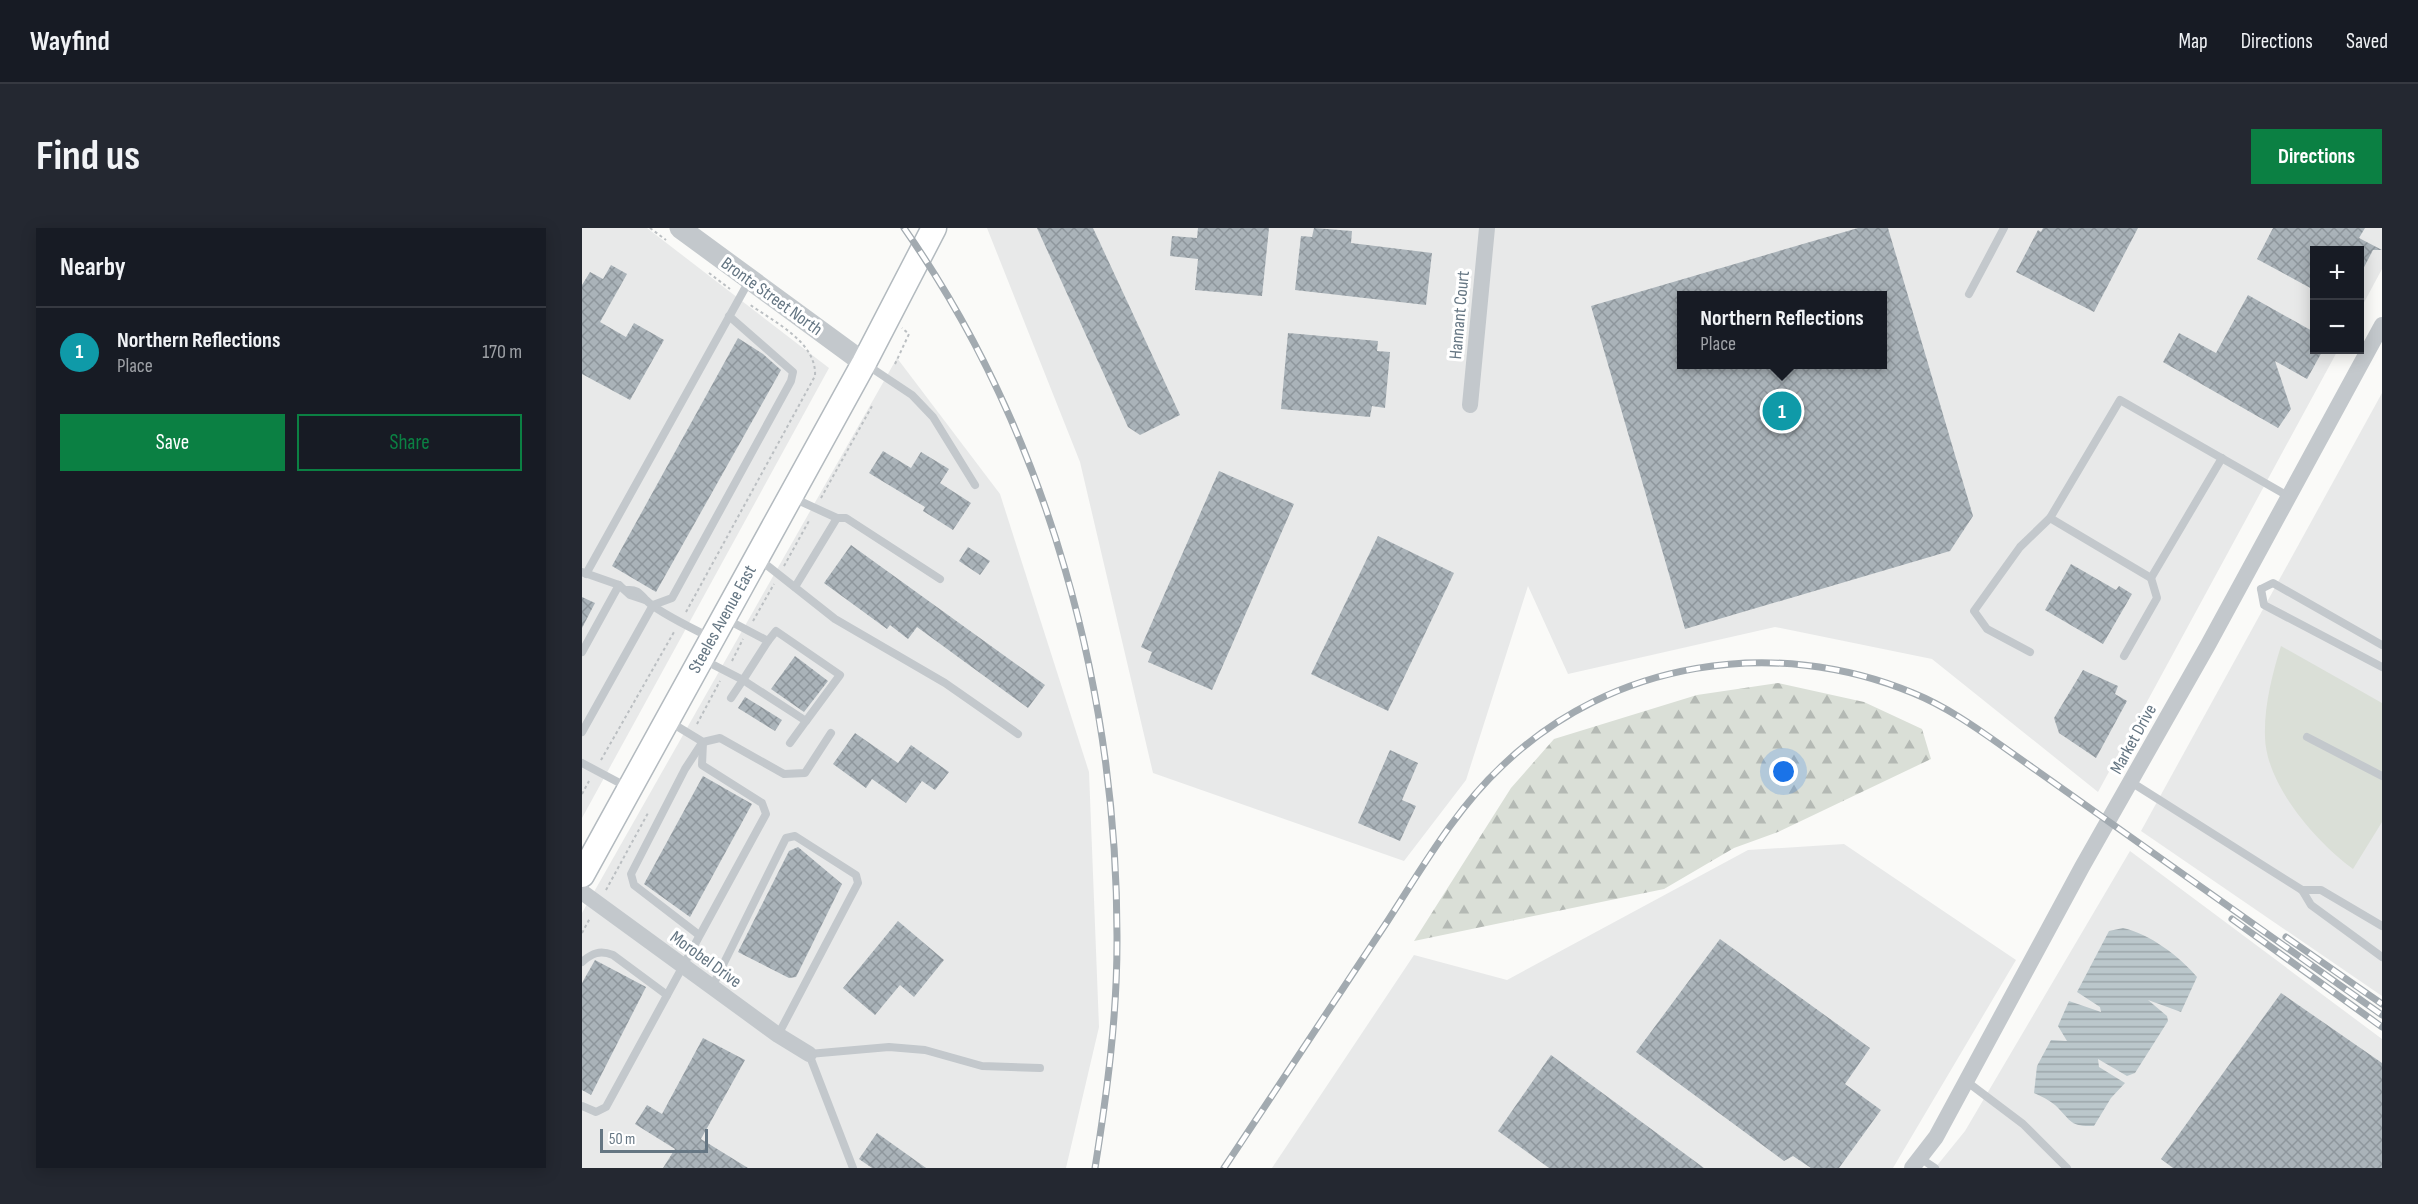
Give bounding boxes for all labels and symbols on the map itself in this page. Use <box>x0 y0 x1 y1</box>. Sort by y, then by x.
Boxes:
street label: Bronte Street North <box>717 253 826 340</box>
street label: Hannant Court <box>1445 269 1474 360</box>
pin: 1 <box>1762 388 1802 434</box>
street label: Steeles Avenue East <box>684 561 761 677</box>
street label: Market Drive <box>2106 701 2161 778</box>
your location <box>1769 757 1798 786</box>
street label: Morobel Drive <box>666 927 745 992</box>
scale bar <box>600 1126 708 1154</box>

